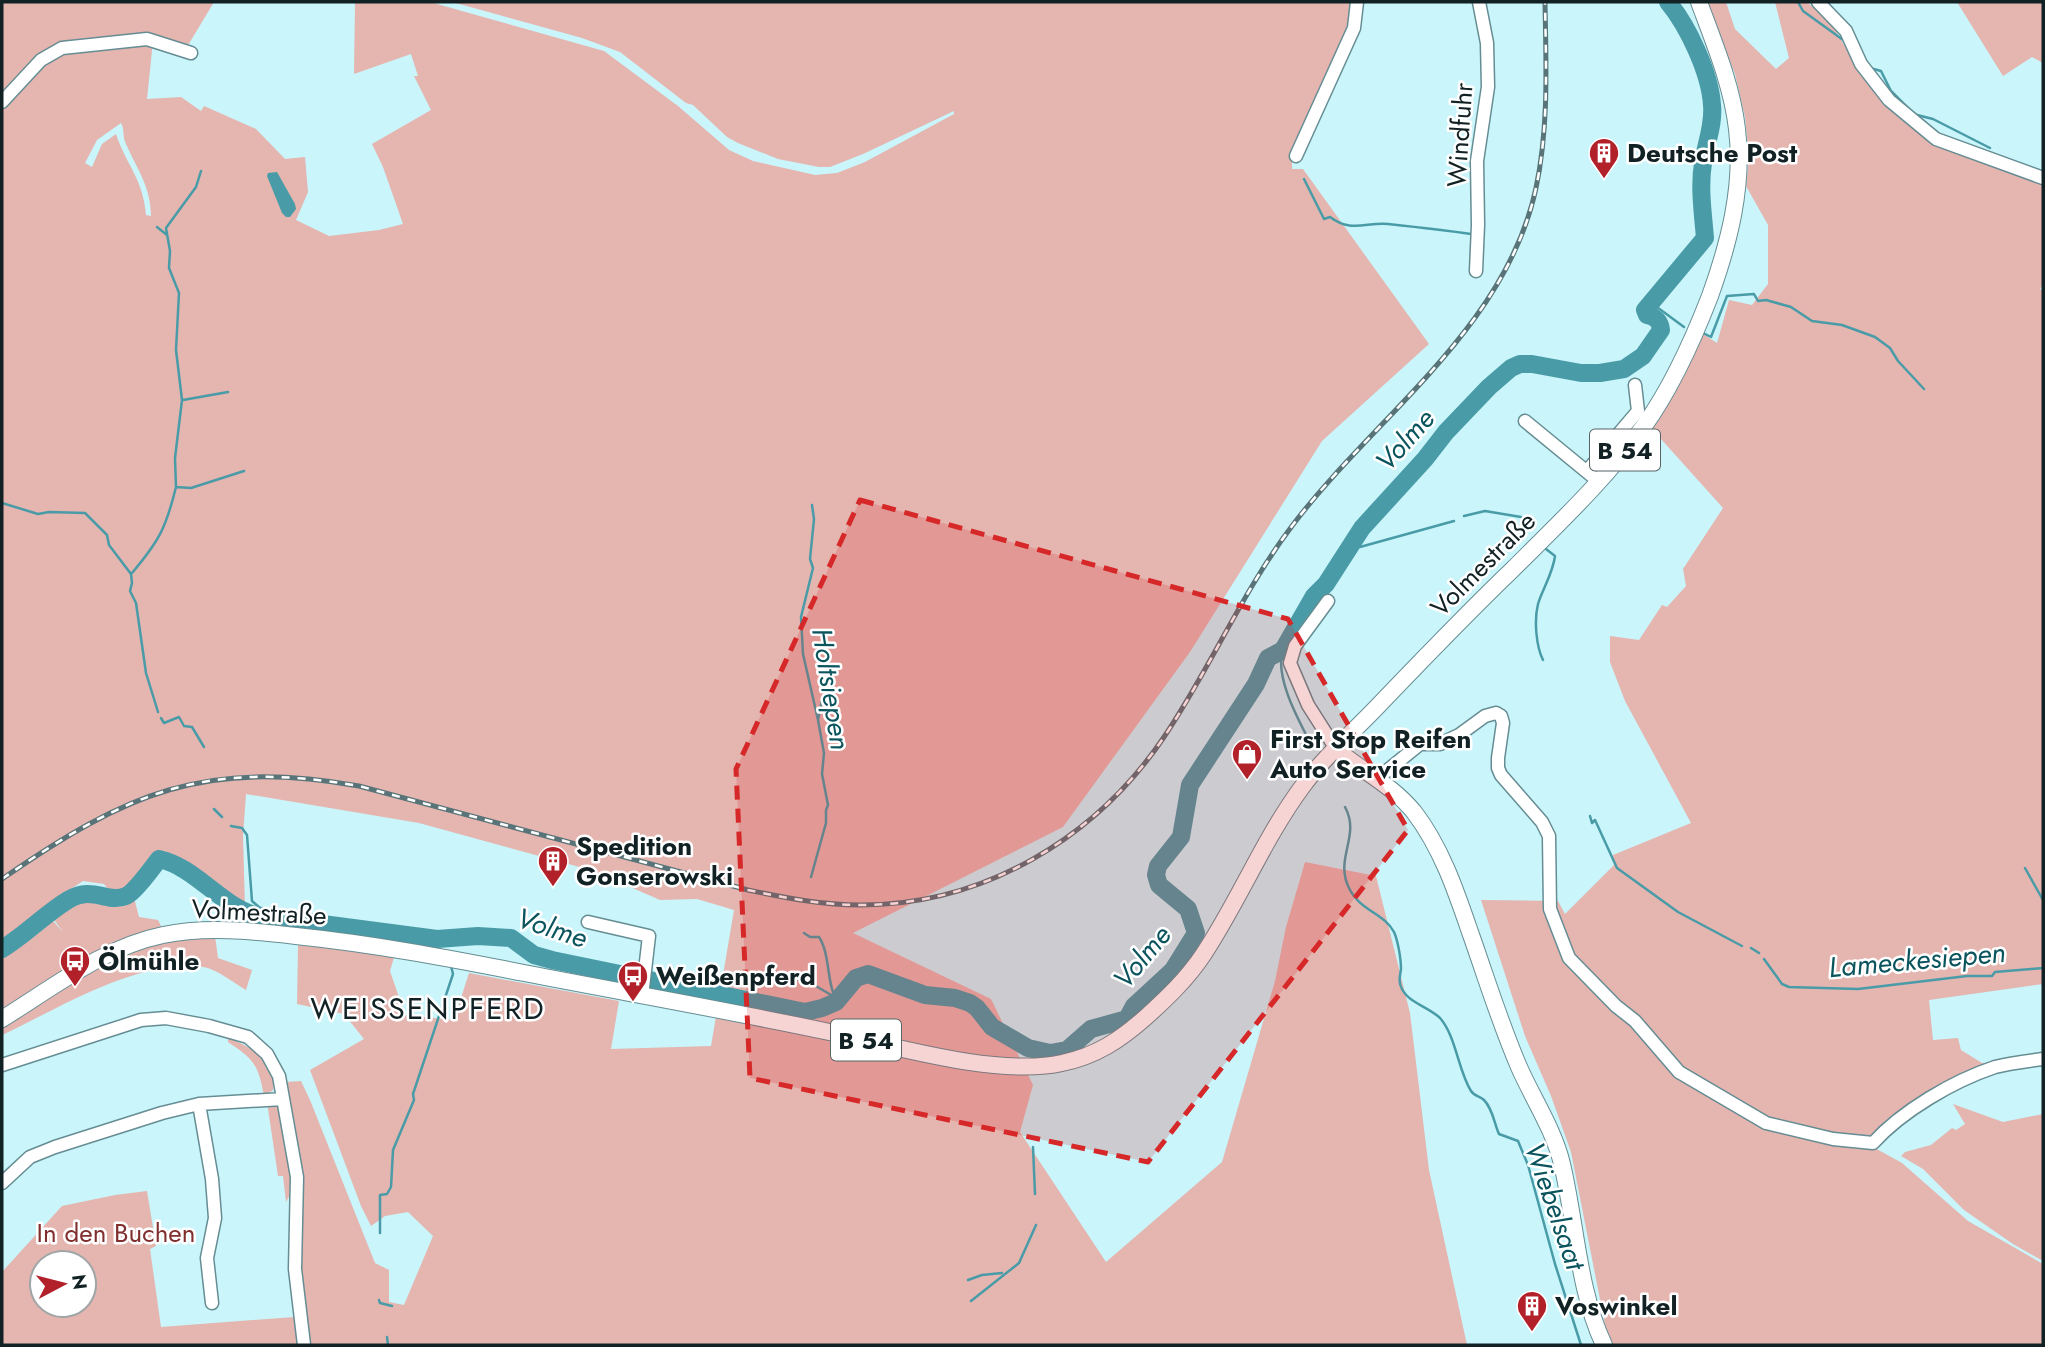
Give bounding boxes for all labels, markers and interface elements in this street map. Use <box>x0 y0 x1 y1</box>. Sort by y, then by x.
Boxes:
street label: Windfuhr <box>1437 81 1483 189</box>
place label: Deutsche Post <box>1627 134 1798 172</box>
building icon: Deutsche Post <box>1587 136 1621 180</box>
water label: Volme <box>1366 400 1444 480</box>
road number: B 54 <box>1590 430 1660 471</box>
street label: Volmestraße <box>1422 503 1544 625</box>
water label: Holtsiepen <box>801 625 861 753</box>
place label: First Stop Reifen Auto Service <box>1269 720 1472 788</box>
shop icon: First Stop Reifen Auto Service <box>1230 737 1264 781</box>
place label: Spedition Gonserowski <box>576 827 733 895</box>
building icon: Spedition Gonserowski <box>536 844 570 888</box>
street label: Volmestraße <box>191 889 327 935</box>
water label: Volme <box>511 897 593 959</box>
water label: Volme <box>1103 916 1181 998</box>
water label: Lameckesiepen <box>1827 932 2007 988</box>
place label: Ölmühle <box>98 942 199 980</box>
bus stop icon: Ölmühle <box>58 944 92 988</box>
place label: Weißenpferd <box>656 957 816 995</box>
bus stop icon: Weißenpferd <box>616 959 650 1003</box>
district label: WEISSENPFERD <box>310 987 546 1030</box>
road number: B 54 <box>831 1020 901 1060</box>
water label: Wiebelsaat <box>1514 1137 1596 1277</box>
park label: In den Buchen <box>37 1214 195 1252</box>
north arrow <box>28 1249 98 1319</box>
text: N <box>65 1273 94 1291</box>
place label: Voswinkel <box>1554 1287 1678 1325</box>
building icon: Voswinkel <box>1515 1289 1549 1333</box>

